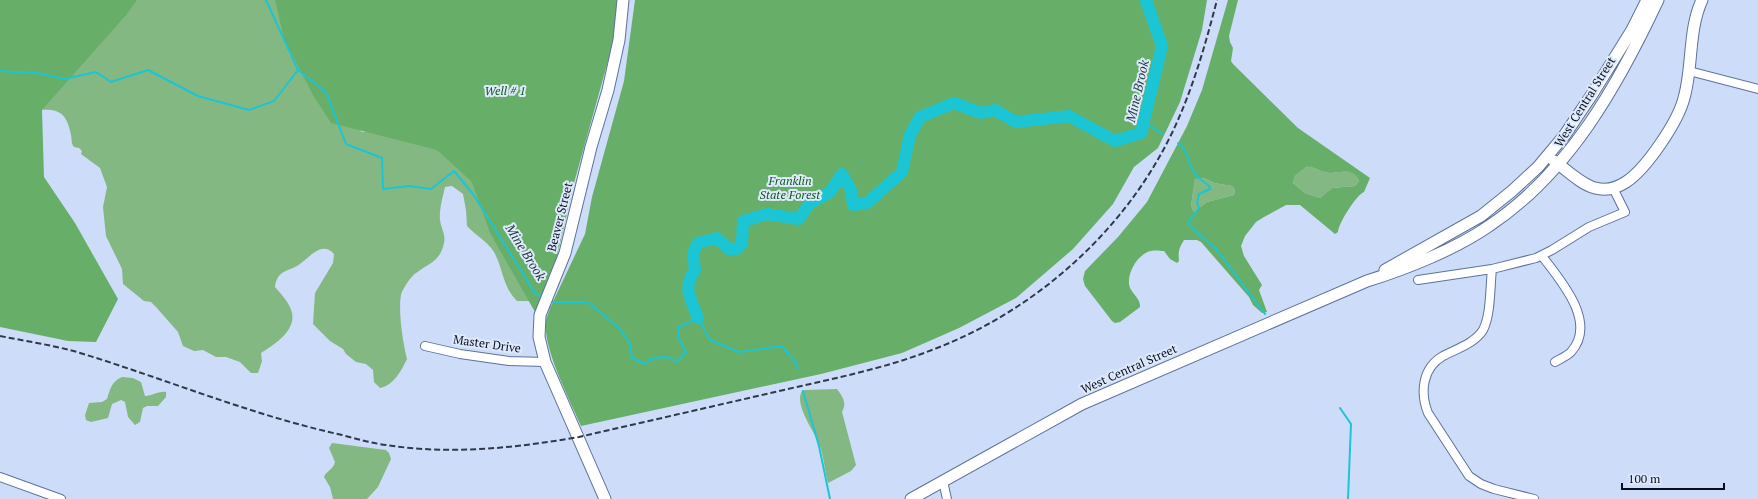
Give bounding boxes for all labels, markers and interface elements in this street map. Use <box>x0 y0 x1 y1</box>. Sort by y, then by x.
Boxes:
street label: West Central Street <box>1551 53 1619 150</box>
water label: Mine Brook <box>1121 57 1153 125</box>
park label: Well # 1 <box>484 83 526 98</box>
park label: Franklin State Forest <box>760 173 821 202</box>
street label: Beaver Street <box>544 180 576 253</box>
water label: Mine Brook <box>501 220 551 284</box>
street label: Master Drive <box>452 331 522 356</box>
street label: West Central Street <box>1079 340 1180 396</box>
scale bar <box>1622 465 1724 491</box>
text: 100 m <box>1628 471 1661 486</box>

